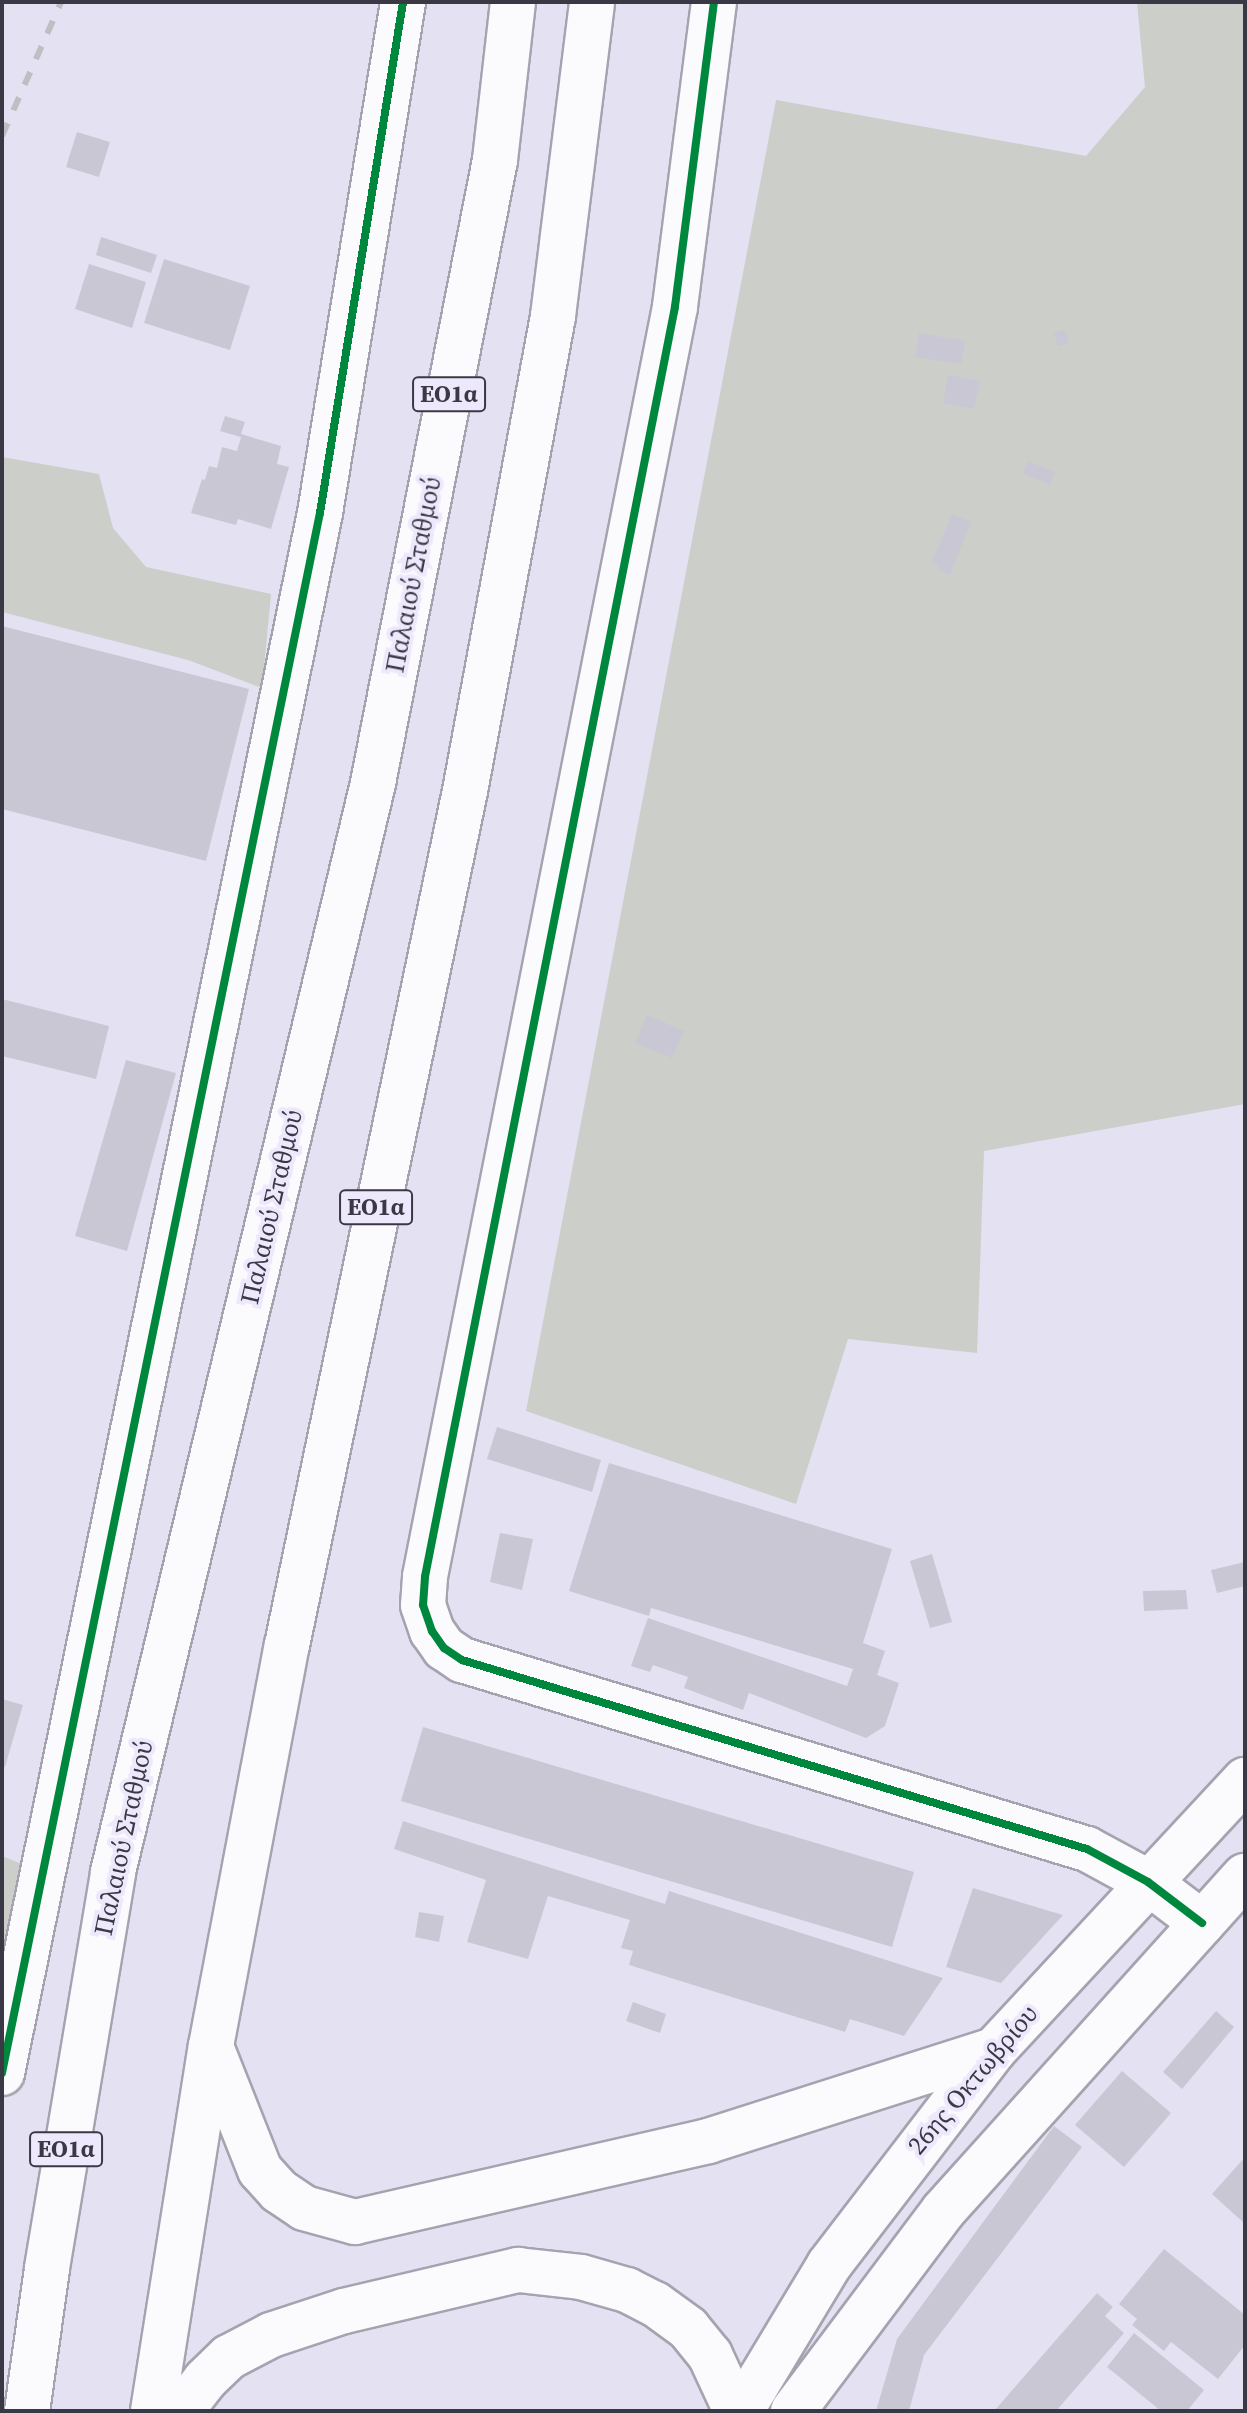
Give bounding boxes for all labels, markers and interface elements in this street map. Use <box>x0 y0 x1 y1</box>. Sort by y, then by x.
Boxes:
road number: ΕΟ1α <box>411 374 487 414</box>
street label: Παλαιού Σταθμού <box>380 475 448 675</box>
street label: Παλαιού Σταθμού <box>234 1107 310 1307</box>
road number: ΕΟ1α <box>338 1187 414 1227</box>
street label: Παλαιού Σταθμού <box>88 1738 160 1938</box>
street label: 26ης Οκτωβρίου <box>901 1999 1045 2161</box>
road number: ΕΟ1α <box>28 2129 104 2169</box>

